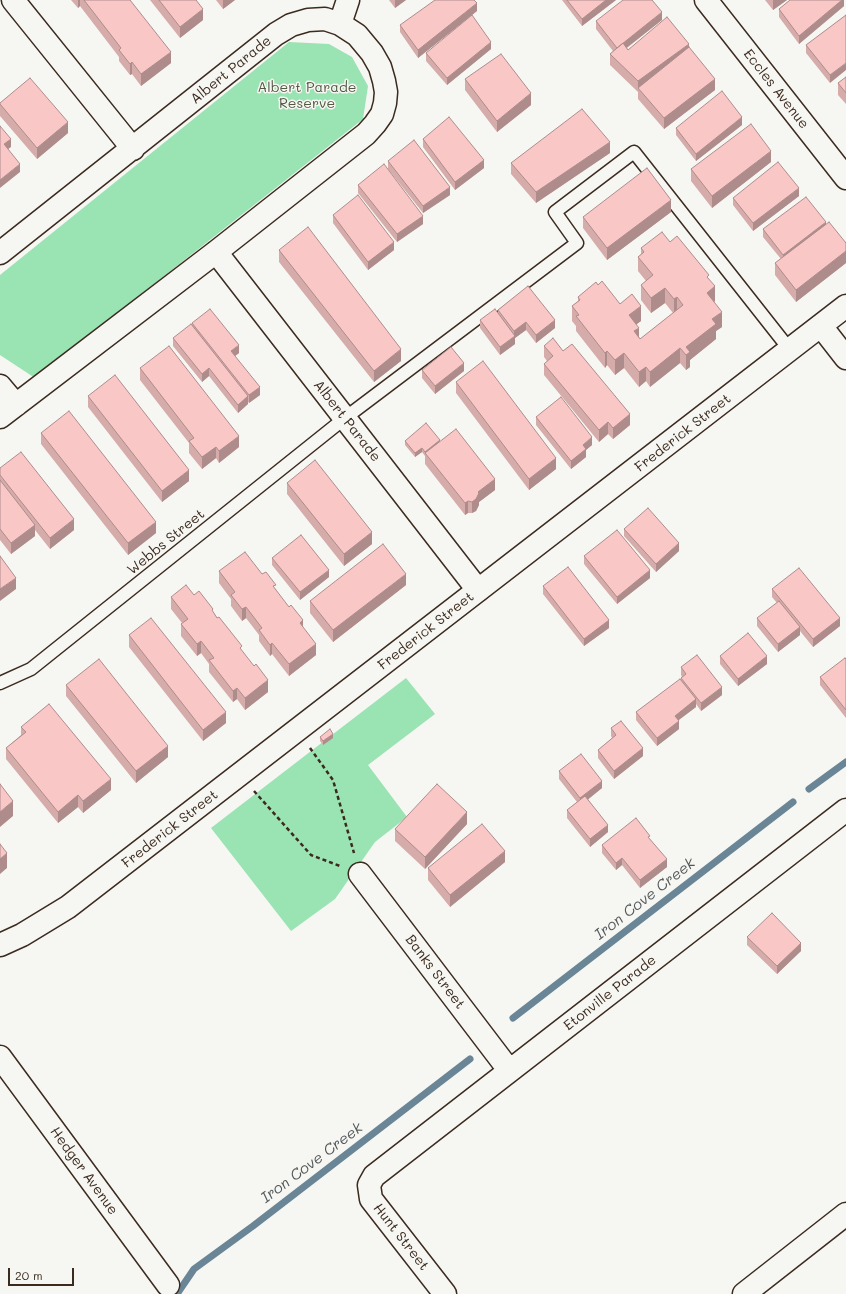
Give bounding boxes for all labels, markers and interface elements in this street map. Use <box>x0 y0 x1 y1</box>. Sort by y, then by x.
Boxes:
street label: Albert Parade <box>187 32 275 108</box>
street label: Eccles Avenue <box>740 46 812 132</box>
park label: Albert Parade Reserve <box>257 80 357 112</box>
street label: Albert Parade <box>310 377 384 465</box>
street label: Frederick Street <box>632 390 734 476</box>
street label: Webbs Street <box>124 506 208 578</box>
street label: Frederick Street <box>375 588 477 674</box>
street label: Frederick Street <box>119 786 221 872</box>
water label: Iron Cove Creek <box>591 854 699 944</box>
street label: Banks Street <box>402 932 468 1012</box>
street label: Etonville Parade <box>560 952 660 1034</box>
water label: Iron Cove Creek <box>258 1119 366 1207</box>
street label: Hedger Avenue <box>47 1124 121 1218</box>
street label: Hunt Street <box>370 1200 432 1274</box>
scale bar <box>10 1260 76 1286</box>
text: 20 m <box>15 1267 43 1283</box>

